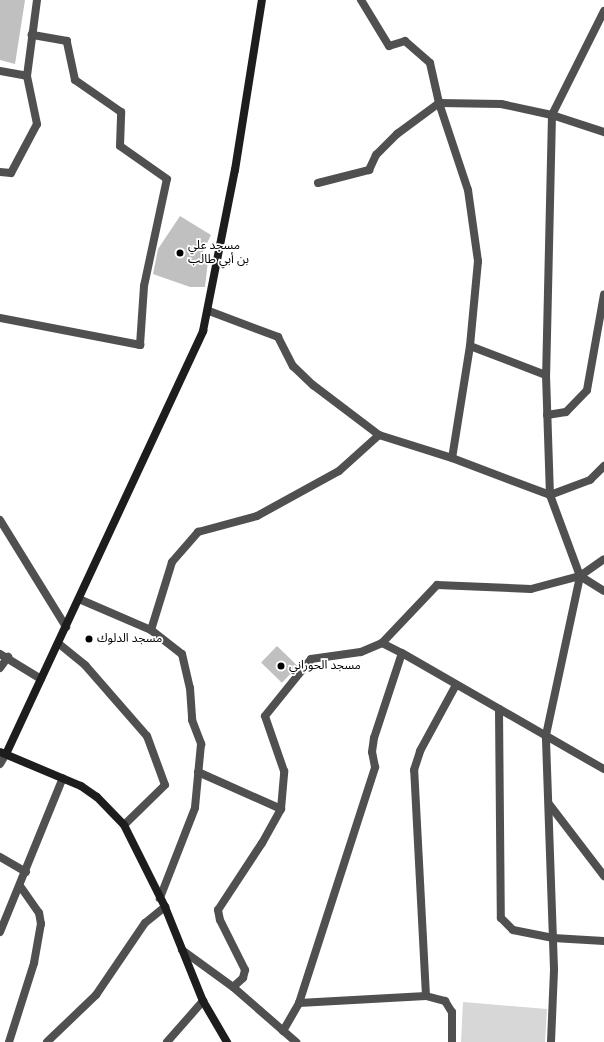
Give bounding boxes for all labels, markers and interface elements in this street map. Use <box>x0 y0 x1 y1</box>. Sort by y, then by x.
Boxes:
place label: مسجد علي بن أبي طالب <box>188 239 249 267</box>
marker: مسجد علي بن أبي طالب <box>175 248 185 258</box>
place label: مسجد الدلوك <box>97 632 162 646</box>
marker: مسجد الدلوك <box>84 634 94 644</box>
place label: مسجد الحوراني <box>289 659 361 673</box>
marker: مسجد الحوراني <box>276 661 286 671</box>

